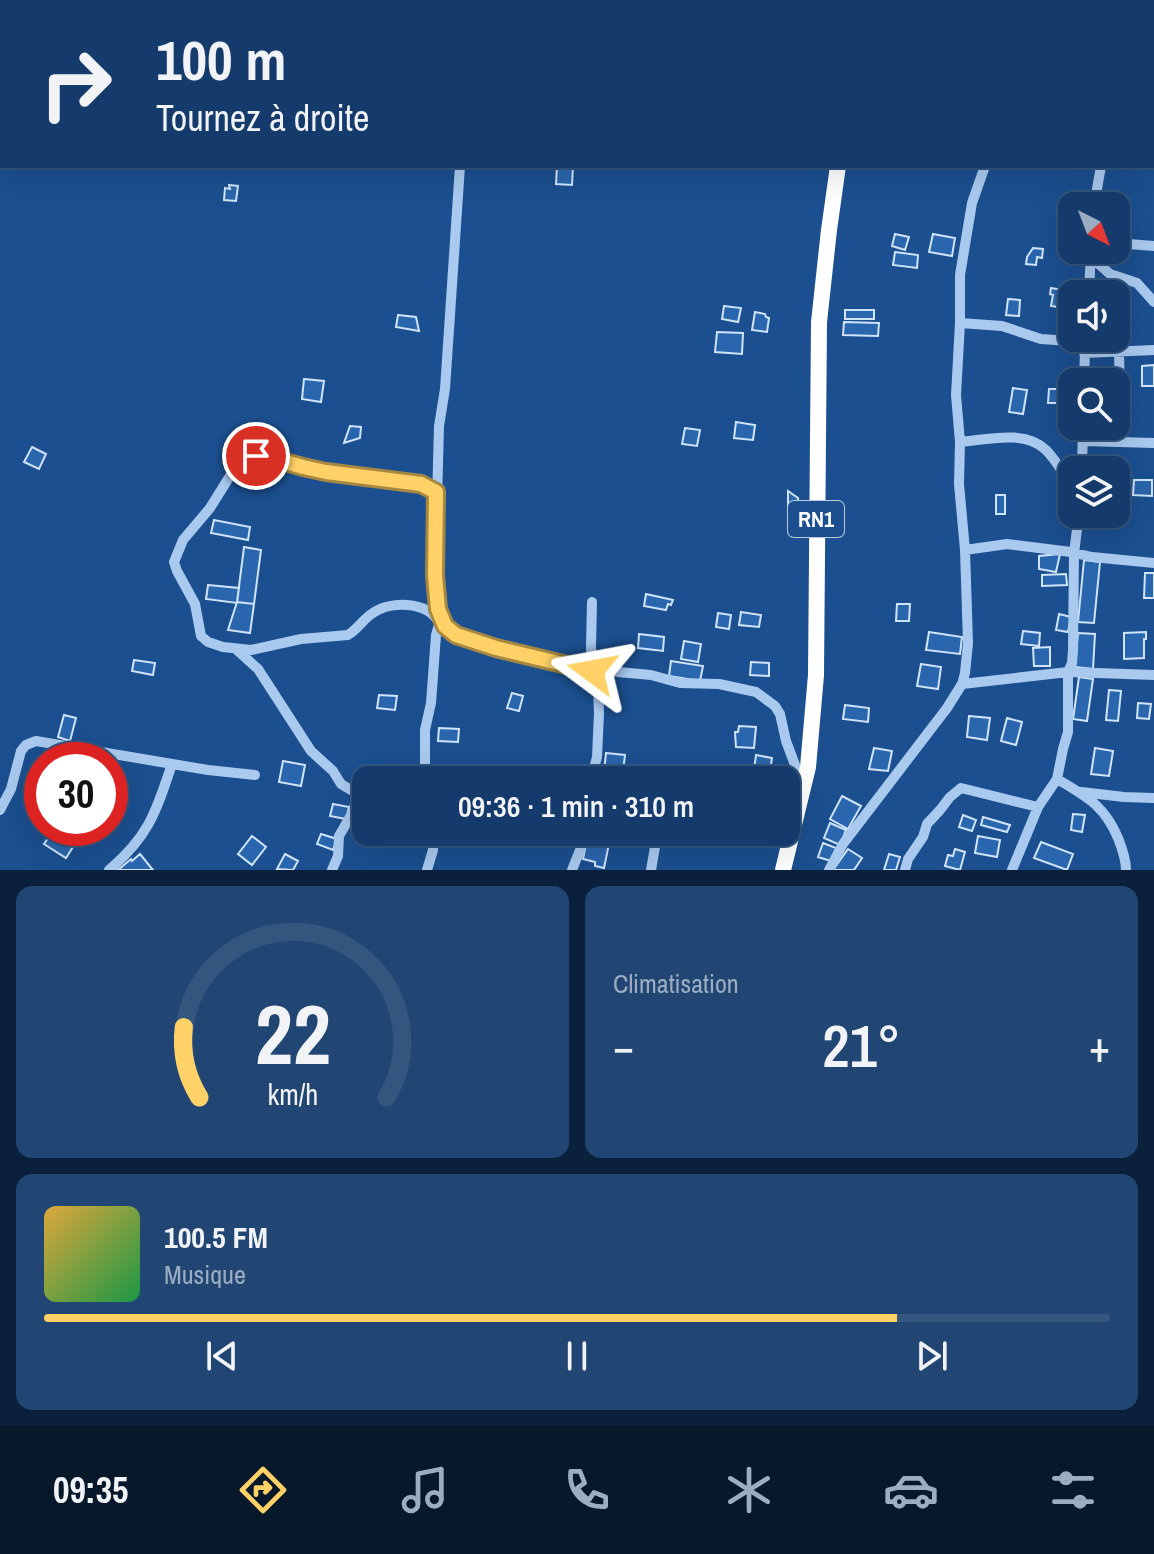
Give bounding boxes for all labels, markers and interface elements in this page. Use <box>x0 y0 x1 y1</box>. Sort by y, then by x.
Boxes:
text: 100 m <box>156 22 286 97</box>
icon: right <box>24 32 128 136</box>
text: Tournez à droite <box>156 94 369 142</box>
north arrow <box>1058 192 1130 264</box>
map controls <box>1058 192 1130 528</box>
button: sound <box>1058 280 1130 352</box>
button: search <box>1058 368 1130 440</box>
pin <box>222 422 290 490</box>
icon: arrive <box>234 434 278 478</box>
button: layers <box>1058 456 1130 528</box>
road number: RN1 <box>788 501 844 537</box>
position arrow <box>550 629 634 713</box>
speed limit sign: 30 <box>24 742 128 846</box>
text: 09:36 · 1 min · 310 m <box>458 786 694 826</box>
text: Climatisation <box>613 966 739 1001</box>
text: 22 <box>255 978 330 1090</box>
text: 21° <box>822 1005 901 1086</box>
text: − <box>613 1016 634 1076</box>
text: + <box>1089 1016 1110 1076</box>
text: km/h <box>267 1075 318 1114</box>
text: 100.5 FM <box>164 1217 268 1257</box>
text: Musique <box>164 1257 246 1292</box>
icon: previous <box>200 1334 244 1378</box>
icon: pause <box>555 1334 599 1378</box>
icon: next <box>910 1334 954 1378</box>
icon: directions <box>235 1462 291 1518</box>
icon: music <box>397 1462 453 1518</box>
icon: phone <box>559 1462 615 1518</box>
icon: climate <box>721 1462 777 1518</box>
icon: car <box>883 1462 939 1518</box>
icon: filters <box>1045 1462 1101 1518</box>
text: 09:35 <box>53 1466 129 1514</box>

